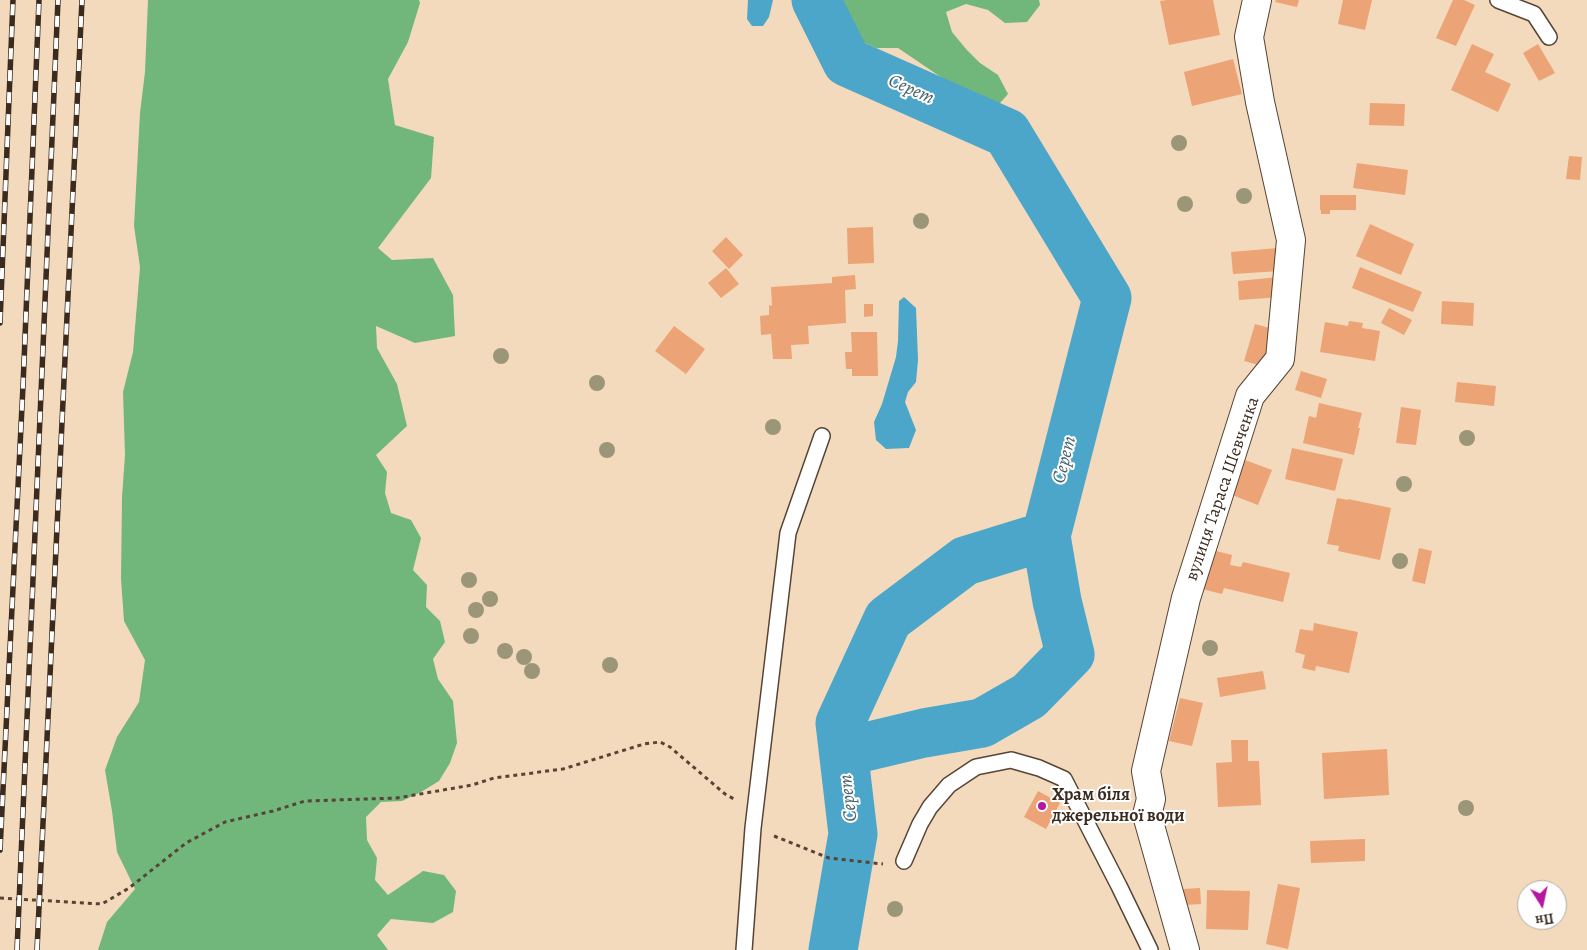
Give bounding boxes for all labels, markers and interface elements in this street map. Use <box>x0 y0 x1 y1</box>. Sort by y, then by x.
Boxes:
water label: Серет <box>885 70 937 110</box>
street label: вулиця Тараса Шевченка <box>1181 394 1265 584</box>
water label: Серет <box>1048 434 1082 486</box>
water label: Серет <box>835 773 863 823</box>
place label: Храм біля джерельної води <box>1052 785 1185 828</box>
marker: Храм біля джерельної води <box>1036 800 1048 812</box>
north arrow <box>1517 880 1567 930</box>
text: Пн <box>1534 908 1555 930</box>

